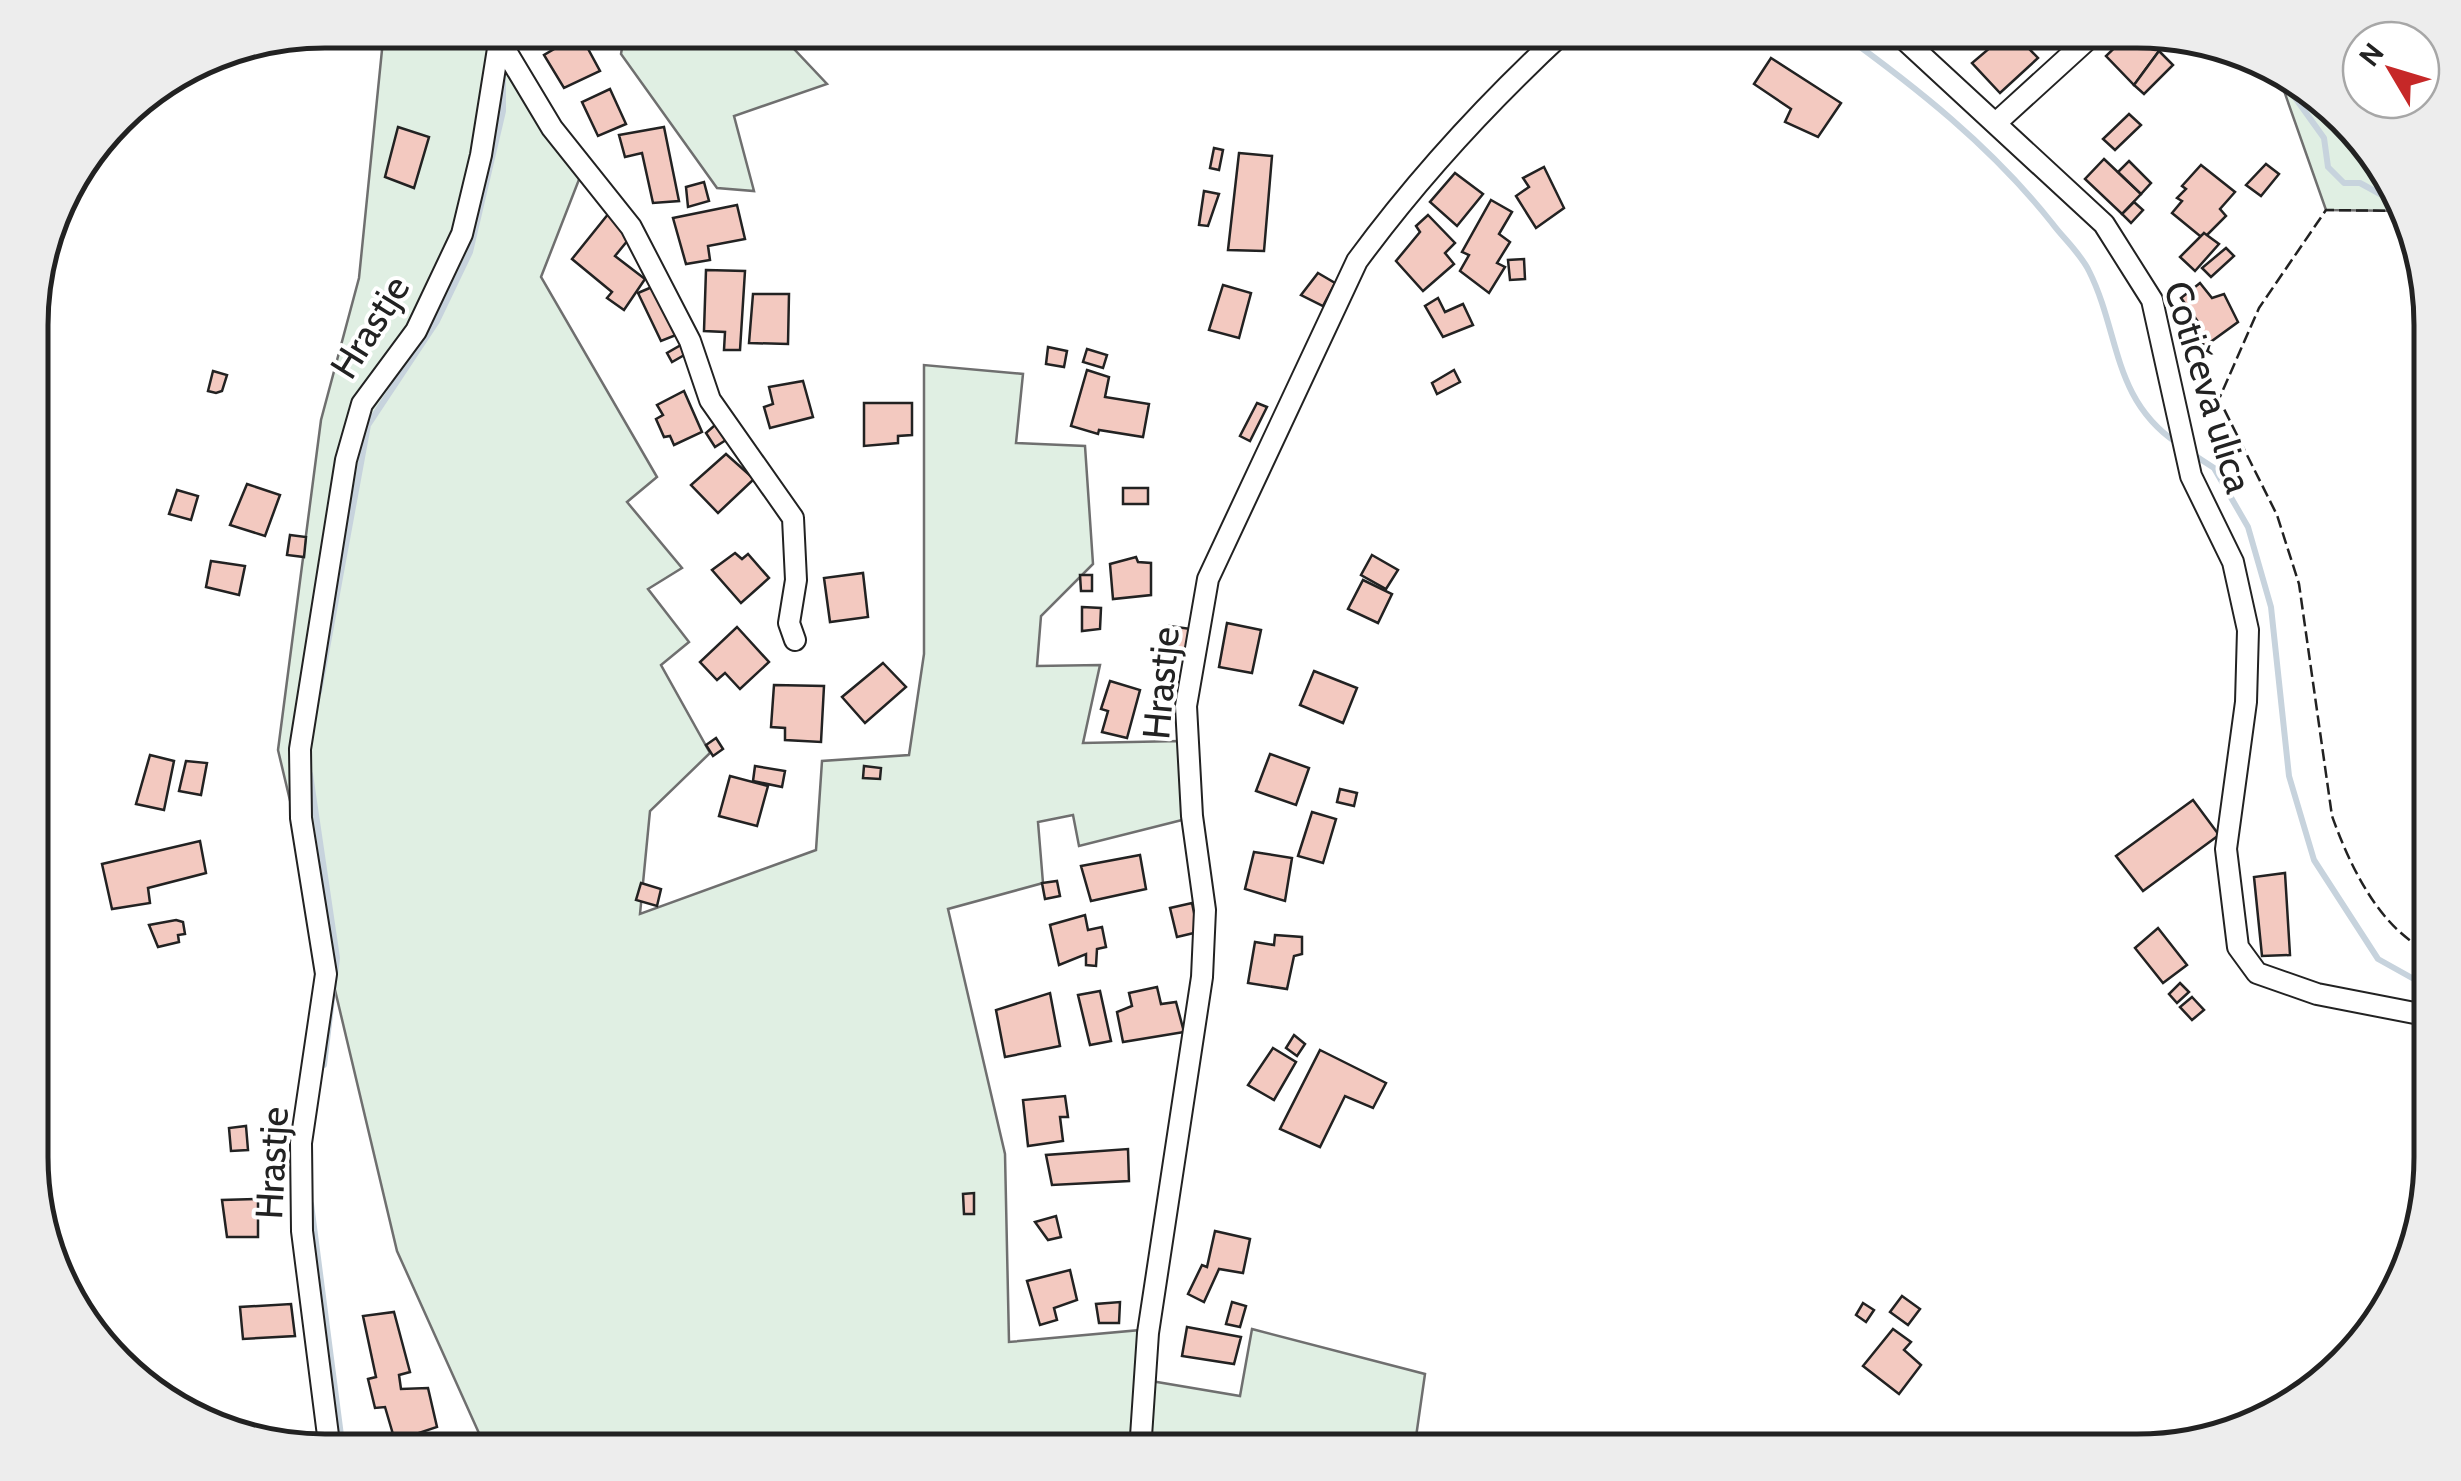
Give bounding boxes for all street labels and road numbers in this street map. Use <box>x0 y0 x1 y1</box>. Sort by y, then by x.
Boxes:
street label: Hrastje <box>320 267 419 387</box>
street label: Cotičeva ulica <box>2154 275 2263 498</box>
street label: Hrastje <box>1132 625 1189 741</box>
street label: Hrastje <box>245 1106 298 1220</box>

